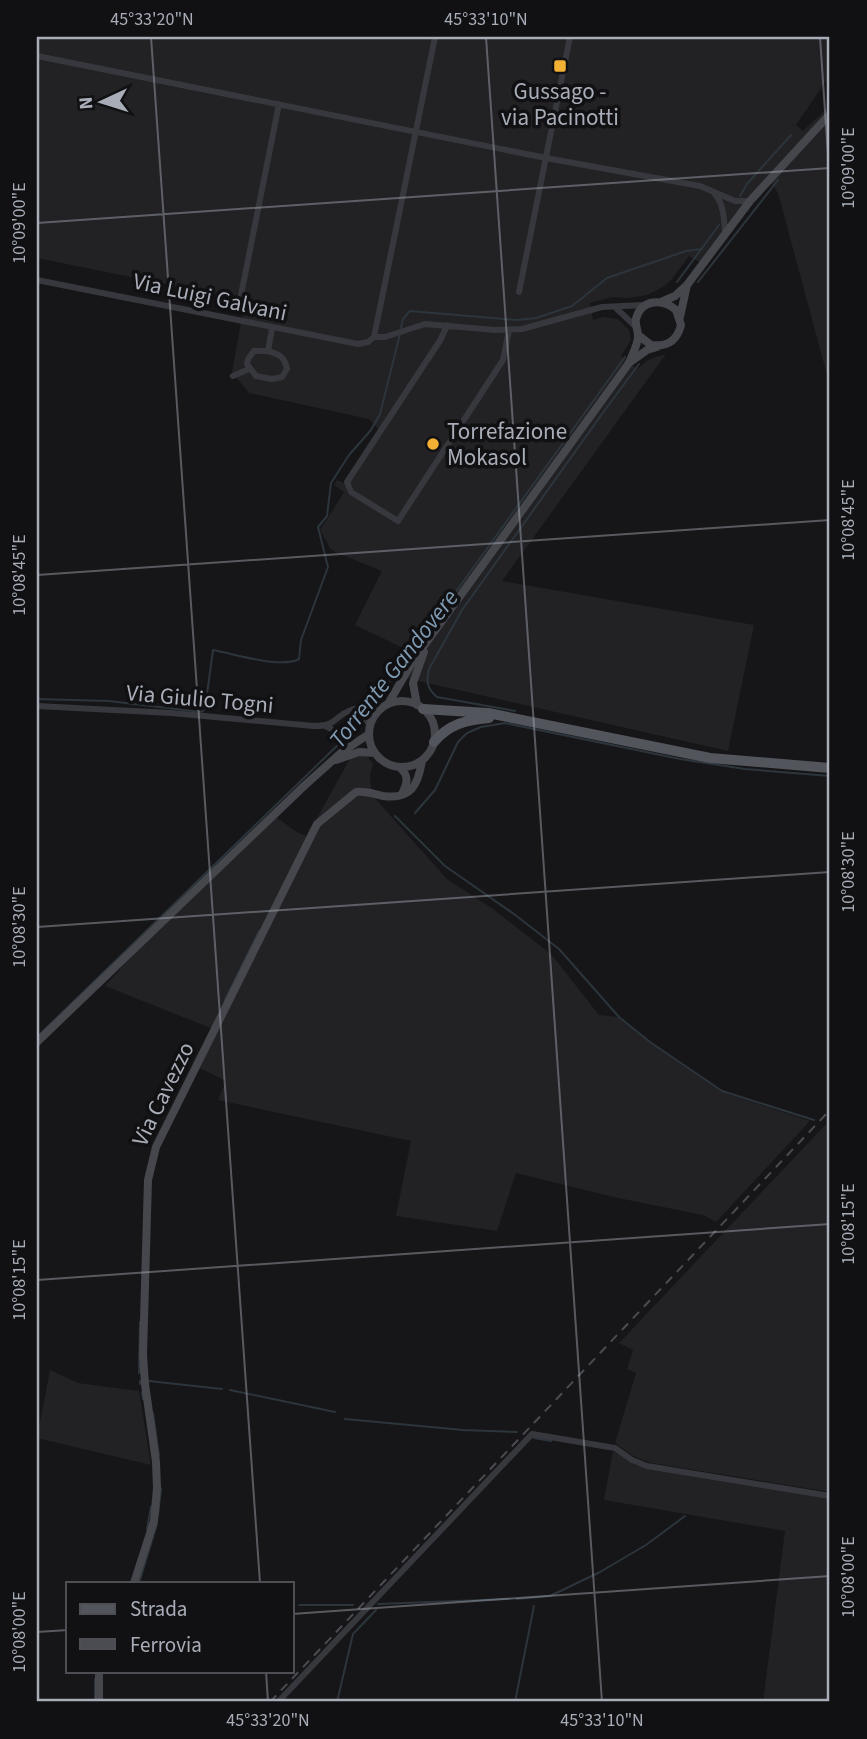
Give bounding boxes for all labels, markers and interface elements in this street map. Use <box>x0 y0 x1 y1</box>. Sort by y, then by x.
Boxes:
text: 45°33'20"N <box>110 7 194 32</box>
text: 45°33'10"N <box>444 7 528 32</box>
marker: Gussago - via Pacinotti <box>552 58 568 74</box>
north arrow <box>66 66 136 136</box>
place label: Gussago - via Pacinotti <box>501 75 619 134</box>
text: N <box>73 96 100 110</box>
text: 10°09'00"E <box>836 127 861 209</box>
text: 10°09'00"E <box>7 182 32 264</box>
street label: Via Luigi Galvani <box>130 265 290 329</box>
place label: Torrefazione Mokasol <box>447 415 567 474</box>
marker: Torrefazione Mokasol <box>425 436 441 452</box>
text: 10°08'45"E <box>836 479 861 561</box>
text: 10°08'45"E <box>7 534 32 616</box>
water label: Torrente Gandovere <box>321 582 467 756</box>
street label: Via Giulio Togni <box>125 676 275 722</box>
text: 10°08'30"E <box>836 831 861 913</box>
text: 10°08'30"E <box>7 886 32 968</box>
street label: Via Cavezzo <box>124 1036 202 1152</box>
text: 10°08'15"E <box>836 1183 861 1265</box>
text: 10°08'15"E <box>7 1239 32 1321</box>
text: 10°08'00"E <box>836 1536 861 1618</box>
legend <box>66 1582 294 1672</box>
text: 10°08'00"E <box>7 1591 32 1673</box>
text: Strada <box>130 1594 187 1624</box>
text: Ferrovia <box>130 1630 202 1660</box>
text: 45°33'20"N <box>226 1708 310 1733</box>
text: 45°33'10"N <box>560 1708 644 1733</box>

